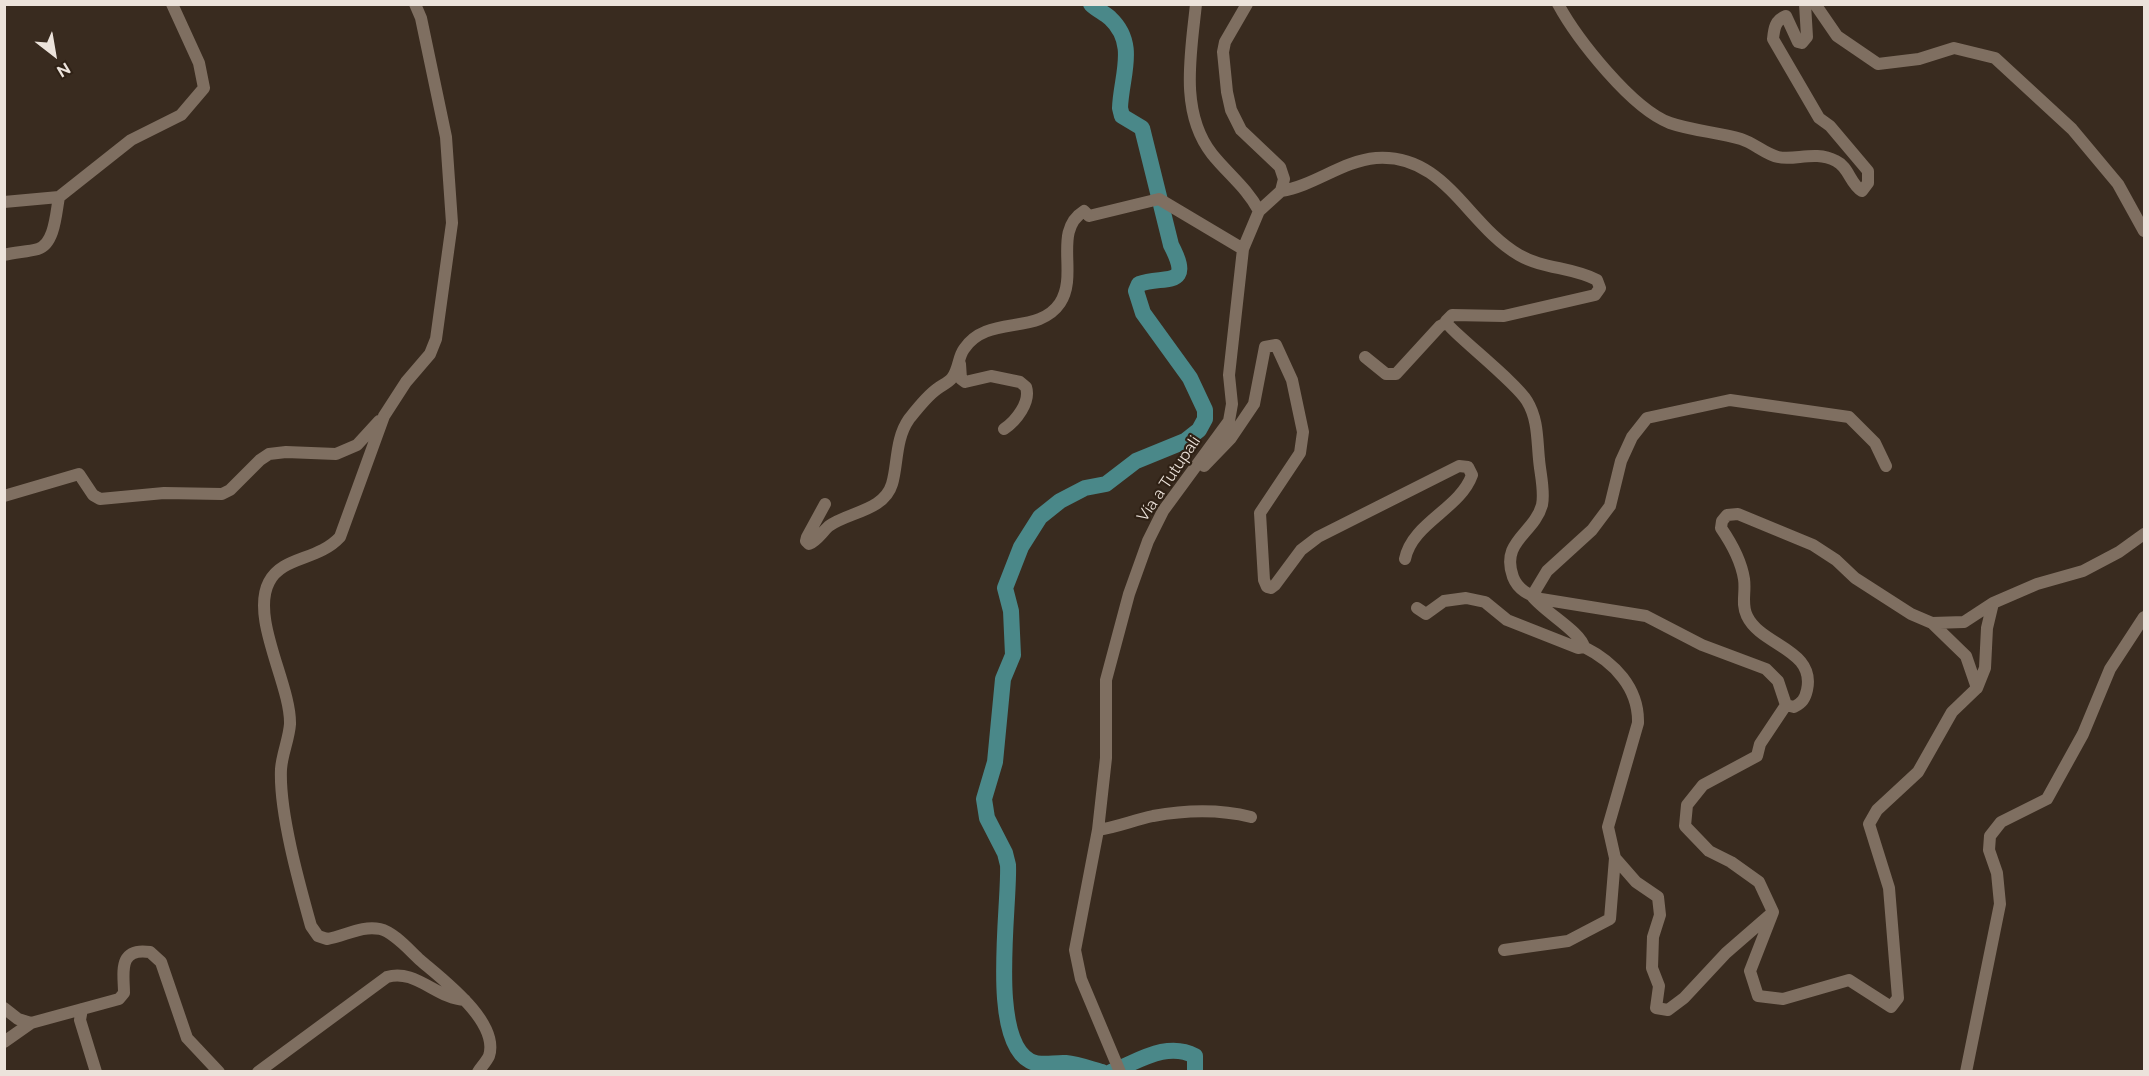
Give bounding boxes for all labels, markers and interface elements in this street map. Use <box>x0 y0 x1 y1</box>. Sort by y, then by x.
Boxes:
north arrow <box>24 24 84 84</box>
text: N <box>53 59 74 81</box>
street label: Vía a Tutupali <box>1133 433 1205 525</box>

